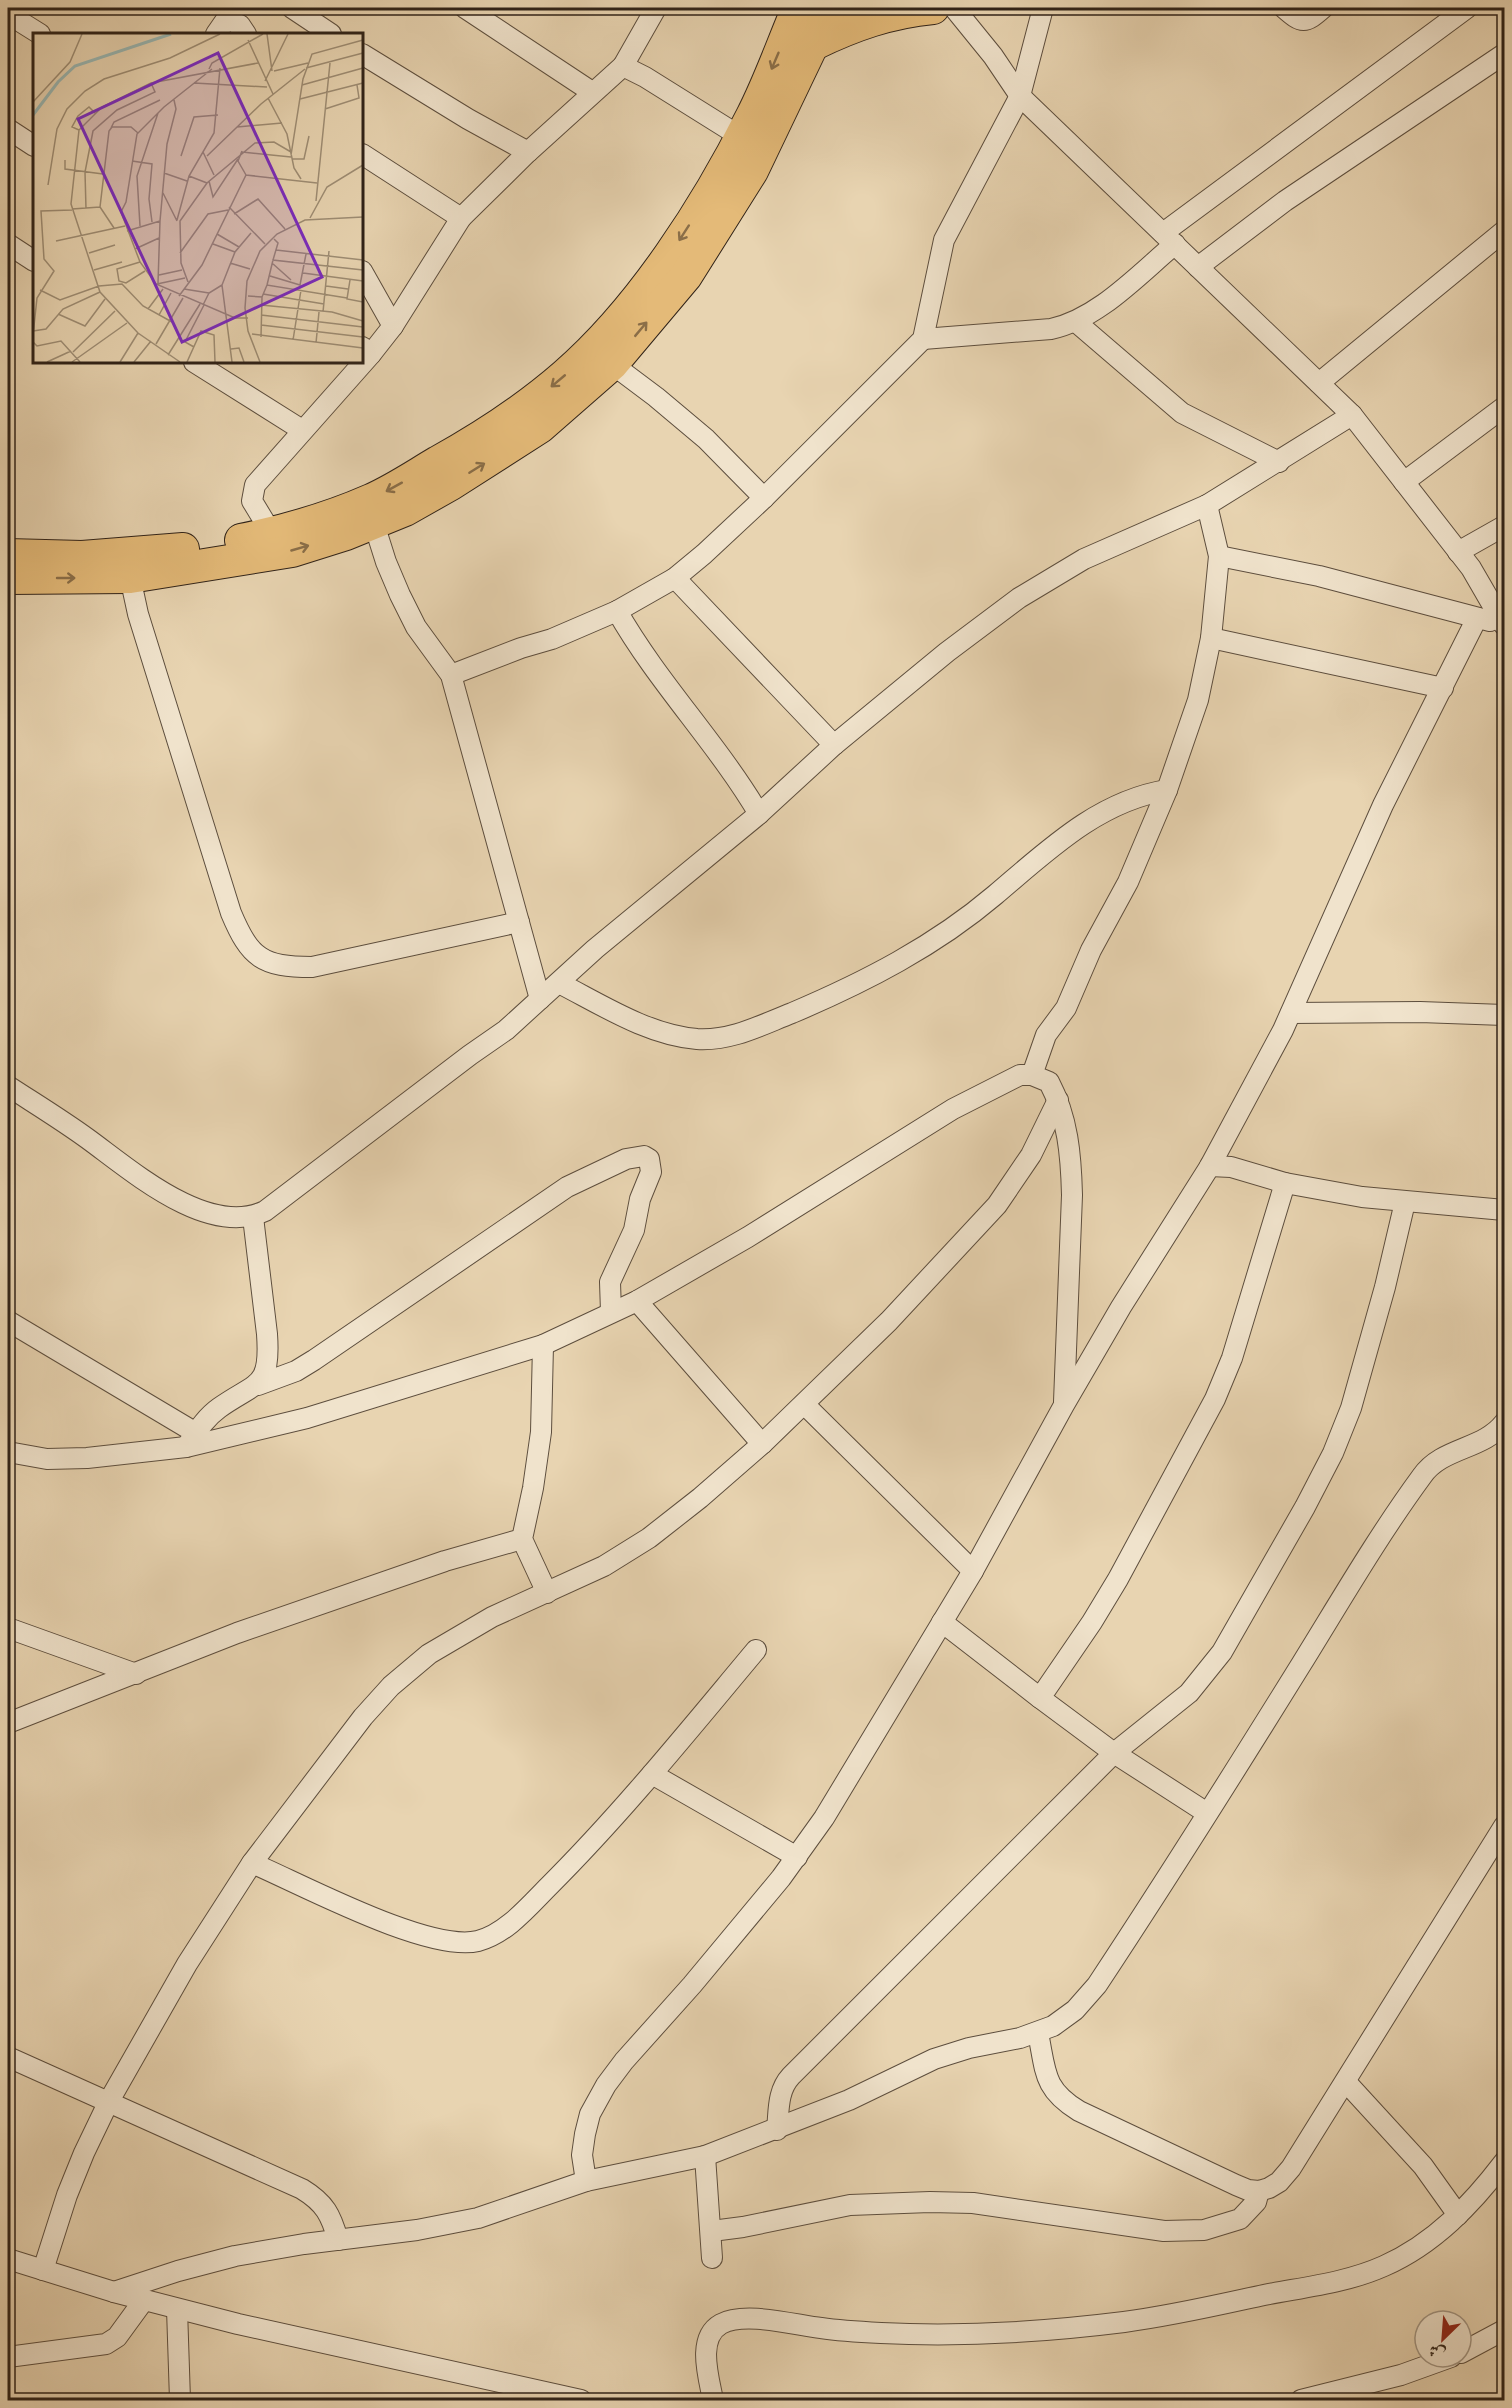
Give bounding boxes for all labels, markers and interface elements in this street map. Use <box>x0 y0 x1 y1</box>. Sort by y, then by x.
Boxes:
inset map <box>33 33 363 363</box>
one-way arrow <box>769 52 780 70</box>
one-way arrow <box>678 224 690 241</box>
one-way arrow <box>634 322 648 337</box>
one-way arrow <box>551 374 566 388</box>
one-way arrow <box>468 462 485 474</box>
one-way arrow <box>386 482 404 493</box>
one-way arrow <box>291 542 310 553</box>
one-way arrow <box>55 572 75 584</box>
north arrow <box>1413 2309 1473 2369</box>
text: ش <box>1426 2338 1449 2363</box>

